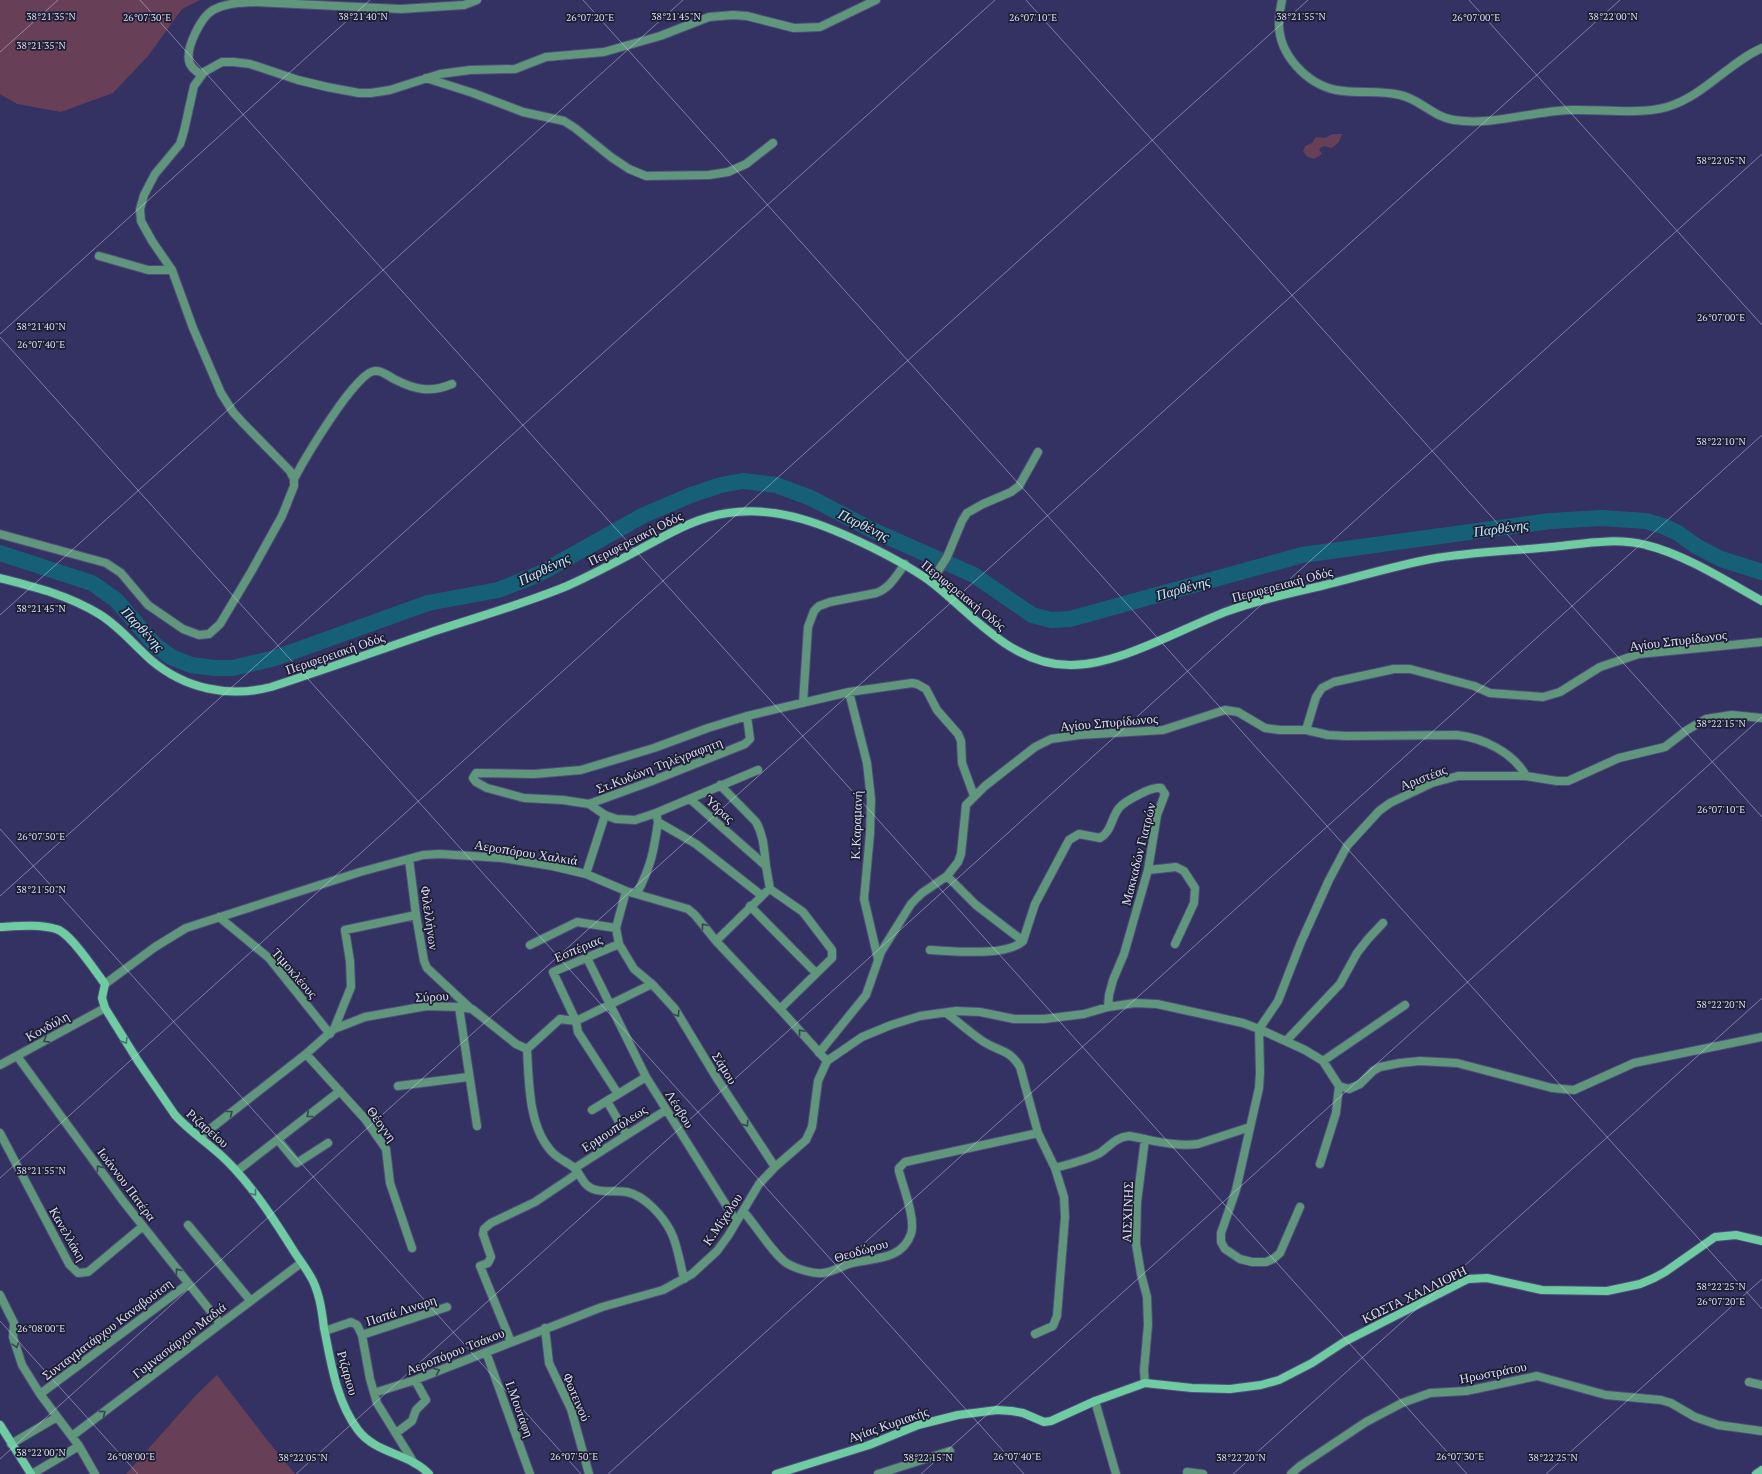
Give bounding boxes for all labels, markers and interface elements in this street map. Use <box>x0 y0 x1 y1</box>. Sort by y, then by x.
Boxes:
text: 38°21'35"N <box>26 10 76 23</box>
text: 38°21'40"N <box>338 10 388 23</box>
text: 38°21'45"N <box>651 10 701 23</box>
text: 38°21'55"N <box>1276 10 1326 23</box>
text: 38°22'00"N <box>1588 10 1638 23</box>
text: 26°07'30"E <box>123 11 171 24</box>
text: 26°07'20"E <box>566 11 614 24</box>
text: 26°07'10"E <box>1009 11 1057 24</box>
text: 26°07'00"E <box>1452 11 1500 24</box>
text: 38°21'35"N <box>16 39 66 52</box>
text: 38°22'05"N <box>1696 154 1746 167</box>
text: 26°07'00"E <box>1697 311 1745 324</box>
text: 38°21'40"N <box>16 320 66 333</box>
text: 26°07'40"E <box>17 338 65 351</box>
text: 38°22'10"N <box>1696 435 1746 448</box>
water label: Παρθένης <box>834 503 894 545</box>
street label: Περιφερειακή Οδός <box>585 506 686 570</box>
water label: Παρθένης <box>1471 514 1530 541</box>
water label: Παρθένης <box>514 548 573 590</box>
street label: Περιφερειακή Οδός <box>918 555 1011 635</box>
street label: Περιφερειακή Οδός <box>1230 562 1335 606</box>
water label: Παρθένης <box>1153 571 1212 605</box>
water label: Παρθένης <box>117 601 169 656</box>
text: 38°21'45"N <box>16 602 66 615</box>
street label: Αγίου Σπυρίδωνος <box>1628 625 1729 655</box>
street label: Περιφερειακή Οδός <box>283 627 388 678</box>
street label: Αγίου Σπυρίδωνος <box>1059 709 1159 735</box>
text: 38°22'15"N <box>1696 717 1746 730</box>
street label: Στ.Κυδώνη Τηλέγραφητη <box>593 733 725 797</box>
street label: Αριστέας <box>1397 760 1450 794</box>
street label: Ύδρας <box>701 790 739 828</box>
street label: Κ.Καραμανή <box>846 790 866 860</box>
street label: Μακκαδών Γιατρών <box>1117 801 1160 907</box>
text: 26°07'10"E <box>1697 803 1745 816</box>
text: 26°07'50"E <box>17 830 65 843</box>
street label: Αεροπόρου Χαλκιά <box>473 835 579 869</box>
text: 38°21'50"N <box>16 883 66 896</box>
street label: Φιλελλήνων <box>417 885 443 951</box>
one-way arrow <box>702 923 709 930</box>
street label: Εσπέριας <box>551 930 605 966</box>
street label: Τιμοκλέους <box>268 944 322 1003</box>
street label: Σύρου <box>415 986 449 1006</box>
text: 38°22'20"N <box>1696 998 1746 1011</box>
street label: Κονδύλη <box>22 1007 72 1045</box>
one-way arrow <box>673 1010 680 1017</box>
one-way arrow <box>798 1029 805 1037</box>
one-way arrow <box>43 1036 51 1043</box>
one-way arrow <box>121 1037 128 1044</box>
street label: Σάμου <box>708 1048 742 1088</box>
street label: Λέσβου <box>661 1087 699 1131</box>
street label: Ερμουπόλεως <box>578 1100 651 1156</box>
street label: Θέογνη <box>363 1103 401 1146</box>
street label: Ριζαρείου <box>183 1105 233 1151</box>
one-way arrow <box>226 1111 233 1118</box>
one-way arrow <box>307 1111 314 1118</box>
one-way arrow <box>742 1120 749 1127</box>
street label: Ιωάννου Πατέρα <box>93 1144 161 1225</box>
text: 38°21'55"N <box>16 1164 66 1177</box>
one-way arrow <box>97 1165 104 1172</box>
street label: ΑΙΣΧΙΝΗΣ <box>1117 1181 1137 1243</box>
one-way arrow <box>249 1188 256 1195</box>
street label: Κ.Μίχαλου <box>698 1189 746 1249</box>
street label: Κανελλάκη <box>45 1204 91 1265</box>
street label: Θεοδώρου <box>832 1234 890 1266</box>
street label: ΚΩΣΤΑ ΧΑΛΛΙΟΡΗ <box>1358 1261 1470 1327</box>
one-way arrow <box>176 1268 183 1275</box>
street label: Συνταγματάρχου Καναβούτση <box>38 1274 176 1384</box>
text: 38°22'25"N <box>1696 1280 1746 1293</box>
street label: Παπά Λιναρη <box>363 1290 439 1330</box>
text: 26°07'20"E <box>1697 1295 1745 1308</box>
street label: Γυμνασιάρχου Μαδιά <box>128 1298 230 1382</box>
text: 26°08'00"E <box>17 1322 65 1335</box>
street label: Αεροπόρου Τσάκου <box>403 1323 507 1379</box>
one-way arrow <box>11 1341 19 1348</box>
street label: Ριζαριου <box>333 1349 363 1397</box>
street label: Ηρωστράτου <box>1458 1357 1528 1387</box>
one-way arrow <box>434 1368 441 1376</box>
street label: Φωτεινού <box>559 1370 595 1424</box>
street label: Ι.Μουτάφη <box>501 1378 539 1440</box>
street label: Αγίας Κυριακής <box>845 1402 931 1446</box>
one-way arrow <box>99 1410 106 1418</box>
text: 38°22'00"N <box>16 1446 66 1459</box>
text: 26°08'00"E <box>107 1450 155 1463</box>
text: 26°07'50"E <box>550 1450 598 1463</box>
text: 26°07'40"E <box>993 1450 1041 1463</box>
text: 26°07'30"E <box>1436 1450 1484 1463</box>
text: 38°22'05"N <box>278 1451 328 1464</box>
text: 38°22'15"N <box>903 1451 953 1464</box>
text: 38°22'20"N <box>1216 1451 1266 1464</box>
text: 38°22'25"N <box>1528 1451 1578 1464</box>

